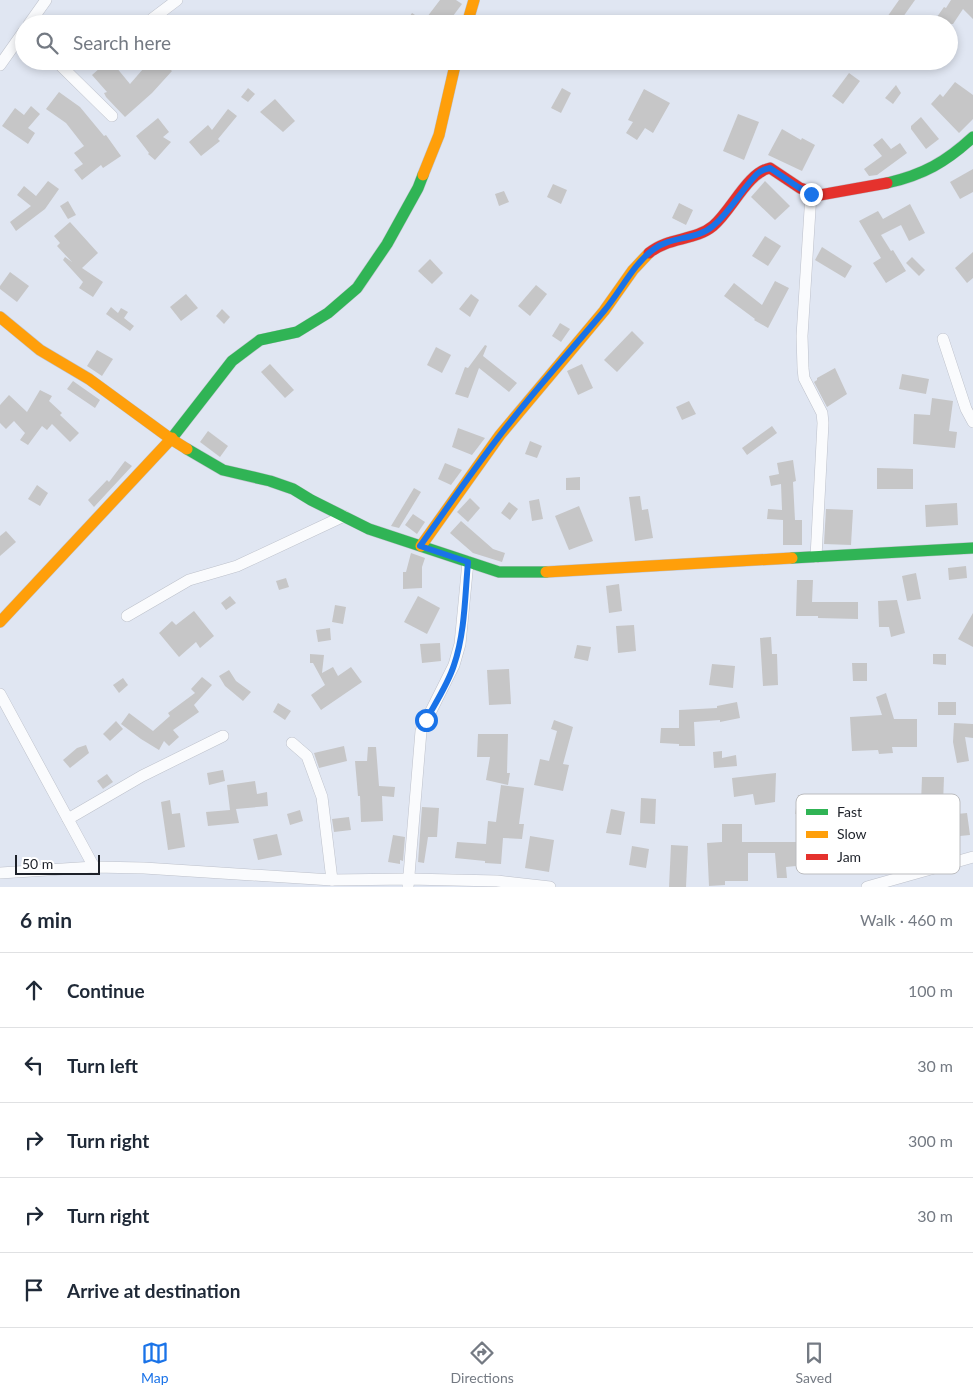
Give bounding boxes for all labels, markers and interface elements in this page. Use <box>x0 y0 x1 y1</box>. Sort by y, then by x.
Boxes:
search box <box>15 15 958 70</box>
icon: search <box>33 29 61 57</box>
text: Search here <box>73 31 171 54</box>
route end <box>800 183 823 206</box>
route start <box>415 709 438 732</box>
legend <box>796 794 960 874</box>
text: Fast <box>837 803 862 820</box>
text: Slow <box>837 825 867 842</box>
text: Jam <box>837 848 861 865</box>
scale bar <box>15 852 100 875</box>
text: 50 m <box>22 855 53 872</box>
text: 6 min <box>20 907 72 932</box>
text: Walk · 460 m <box>860 910 953 929</box>
icon: ahead <box>20 976 48 1004</box>
text: Continue <box>67 979 145 1002</box>
text: 100 m <box>908 981 953 1000</box>
icon: left <box>20 1051 48 1079</box>
text: Turn left <box>67 1054 138 1077</box>
text: 30 m <box>917 1056 953 1075</box>
icon: right <box>20 1126 48 1154</box>
text: Turn right <box>67 1129 149 1152</box>
text: 300 m <box>908 1131 953 1150</box>
icon: right <box>20 1201 48 1229</box>
text: Turn right <box>67 1204 149 1227</box>
text: 30 m <box>917 1206 953 1225</box>
icon: arrive <box>20 1276 48 1304</box>
text: Arrive at destination <box>67 1279 240 1302</box>
tab: Map <box>141 1339 169 1386</box>
tab: Directions <box>451 1339 514 1386</box>
tab: Saved <box>796 1339 832 1386</box>

